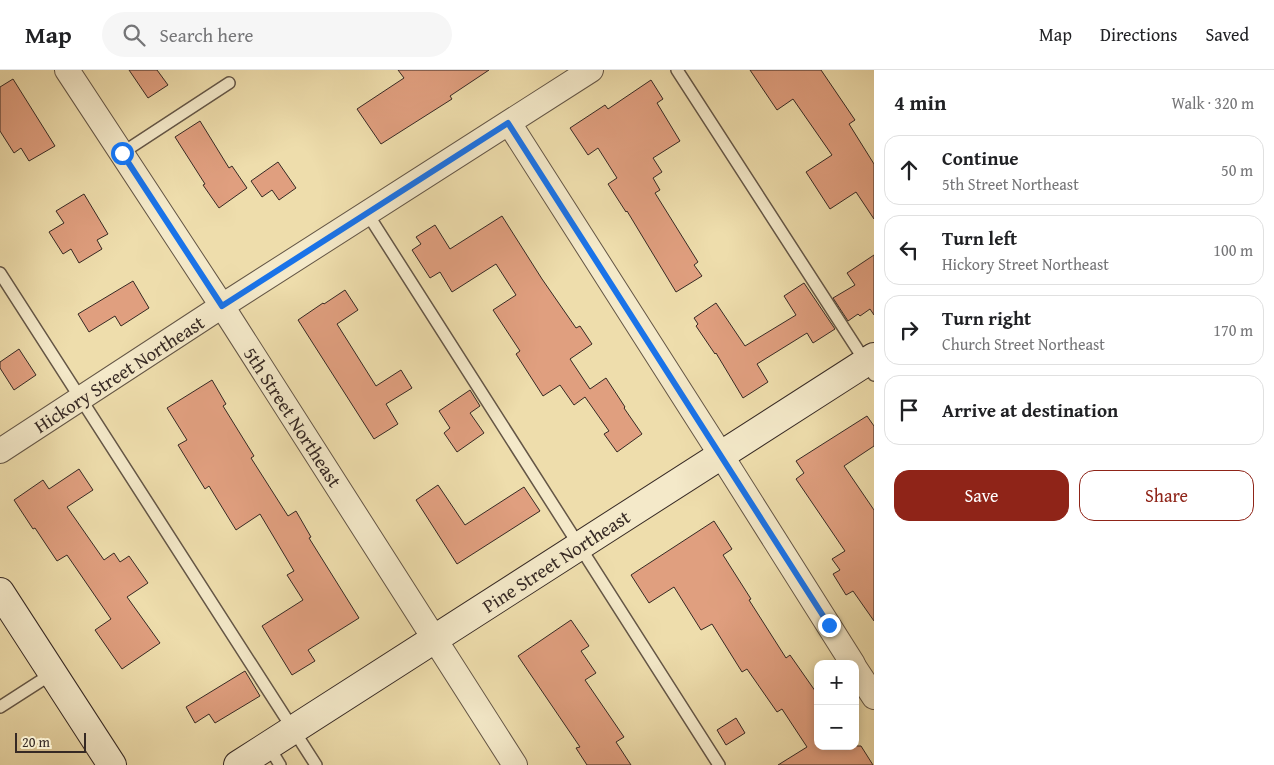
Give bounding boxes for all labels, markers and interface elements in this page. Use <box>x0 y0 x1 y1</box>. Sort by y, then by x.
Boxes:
search box <box>102 12 452 57</box>
text: Map <box>25 17 72 52</box>
icon: search <box>120 21 148 49</box>
text: Search here <box>160 21 253 49</box>
text: Map <box>1039 21 1072 48</box>
text: Directions <box>1100 21 1177 48</box>
text: Saved <box>1205 21 1249 48</box>
text: 4 min <box>894 87 946 118</box>
text: Walk · 320 m <box>1171 91 1254 115</box>
route start <box>111 142 134 165</box>
text: Continue <box>942 144 1019 172</box>
icon: ahead <box>895 156 923 184</box>
text: 50 m <box>1221 158 1253 182</box>
text: 5th Street Northeast <box>942 172 1079 196</box>
text: Turn left <box>942 224 1017 252</box>
icon: left <box>895 236 923 264</box>
text: 100 m <box>1213 238 1253 262</box>
text: Hickory Street Northeast <box>942 252 1109 276</box>
text: Turn right <box>942 304 1031 332</box>
street label: Hickory Street Northeast <box>28 308 210 440</box>
icon: right <box>895 316 923 344</box>
text: 170 m <box>1213 318 1253 342</box>
text: Church Street Northeast <box>942 332 1105 356</box>
street label: 5th Street Northeast <box>237 341 349 493</box>
icon: arrive <box>895 396 923 424</box>
text: Arrive at destination <box>942 396 1118 424</box>
button: Save <box>894 470 1069 521</box>
button: Share <box>1079 470 1254 521</box>
street label: Pine Street Northeast <box>477 503 636 619</box>
route end <box>818 614 841 637</box>
map controls <box>814 660 859 750</box>
button: + <box>814 660 859 705</box>
button: − <box>814 705 859 750</box>
scale bar <box>15 730 86 753</box>
text: 20 m <box>22 732 50 752</box>

